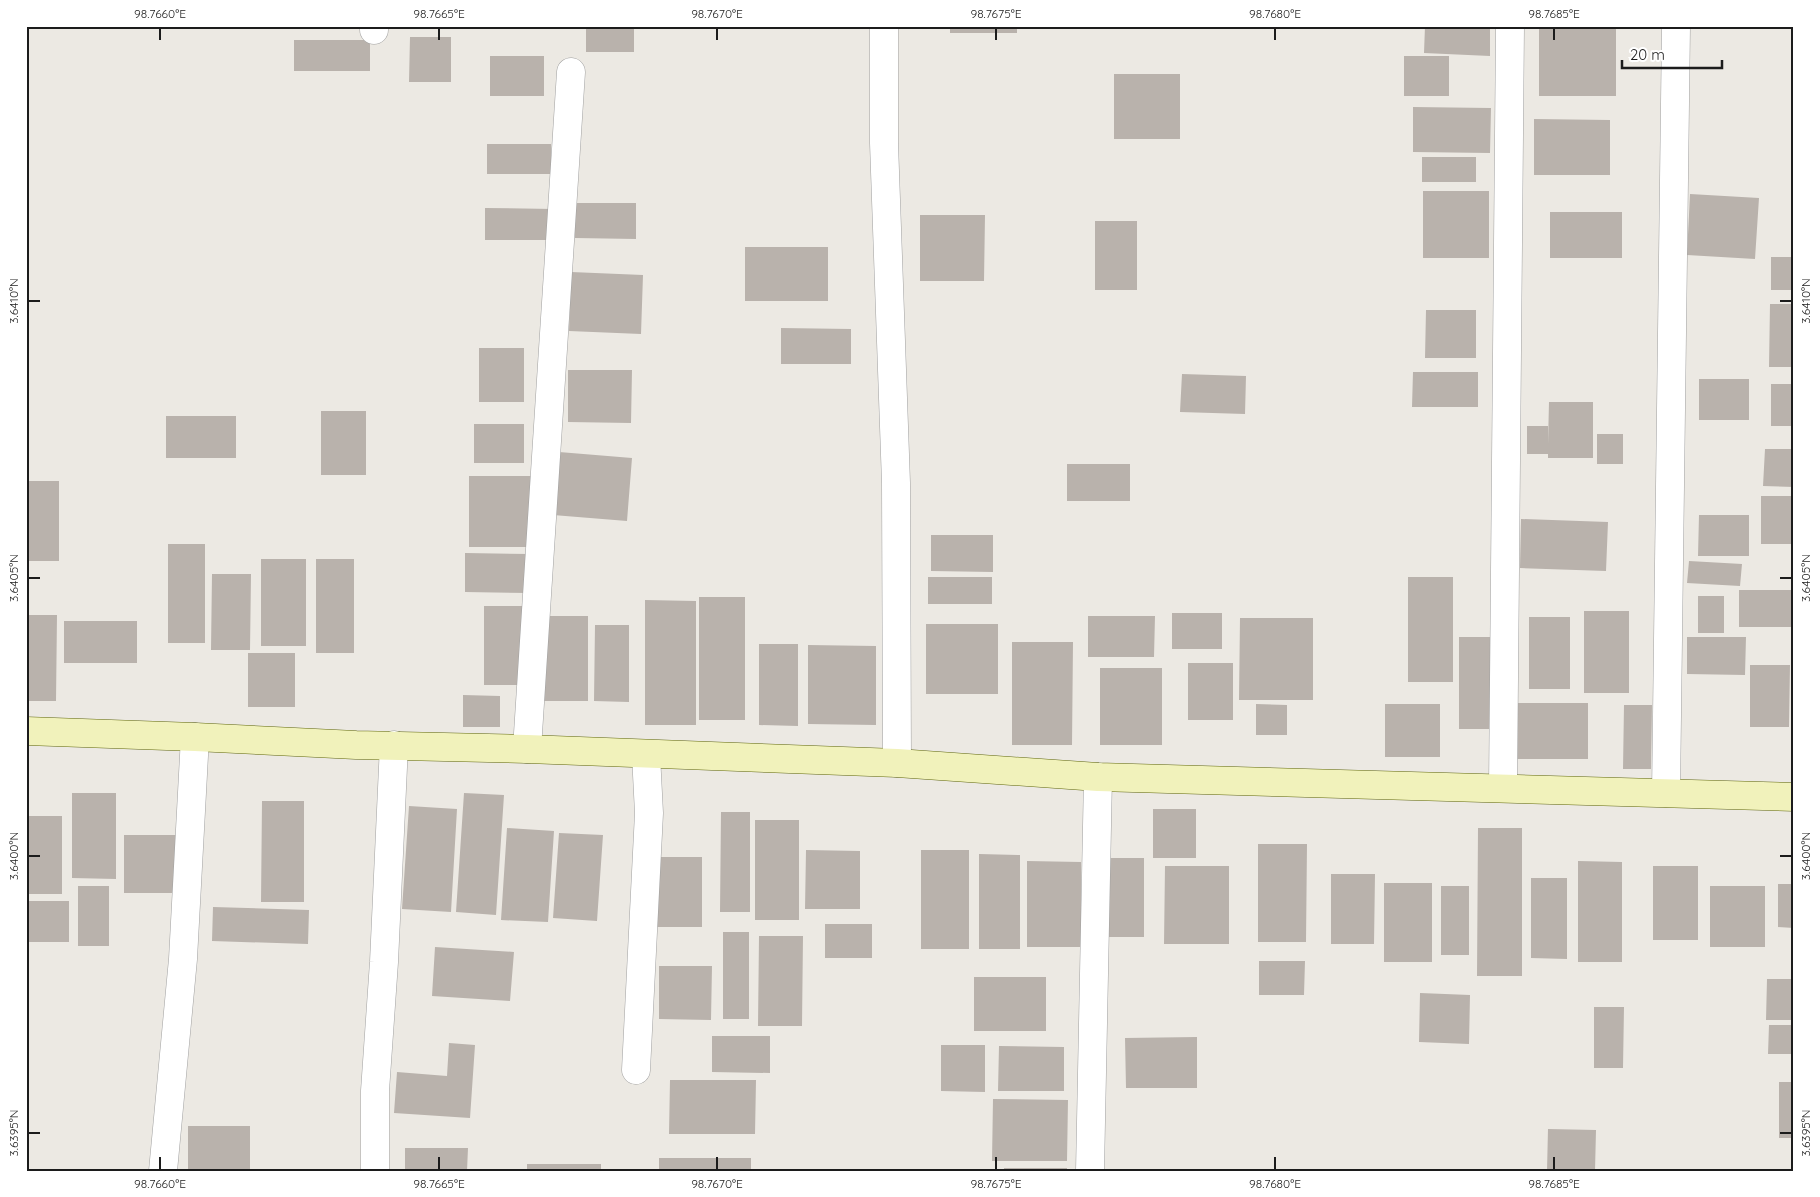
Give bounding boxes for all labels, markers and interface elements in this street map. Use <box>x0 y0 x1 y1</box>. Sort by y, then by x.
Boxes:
text: 98.7660°E <box>134 6 186 21</box>
text: 98.7665°E <box>413 6 465 21</box>
text: 98.7670°E <box>691 6 743 21</box>
text: 98.7675°E <box>970 6 1022 21</box>
text: 98.7680°E <box>1249 6 1301 21</box>
text: 98.7685°E <box>1528 6 1580 21</box>
scale bar <box>1622 38 1722 70</box>
text: 20 m <box>1630 45 1665 64</box>
text: 3.6410°N <box>6 278 21 324</box>
text: 3.6410°N <box>1798 278 1813 324</box>
text: 3.6405°N <box>6 554 21 602</box>
text: 3.6405°N <box>1798 554 1813 602</box>
text: 3.6400°N <box>6 832 21 880</box>
text: 3.6400°N <box>1798 832 1813 880</box>
text: 3.6395°N <box>6 1109 21 1157</box>
text: 3.6395°N <box>1798 1109 1813 1157</box>
text: 98.7660°E <box>134 1176 186 1191</box>
text: 98.7665°E <box>413 1176 465 1191</box>
text: 98.7670°E <box>691 1176 743 1191</box>
text: 98.7675°E <box>970 1176 1022 1191</box>
text: 98.7680°E <box>1249 1176 1301 1191</box>
text: 98.7685°E <box>1528 1176 1580 1191</box>

